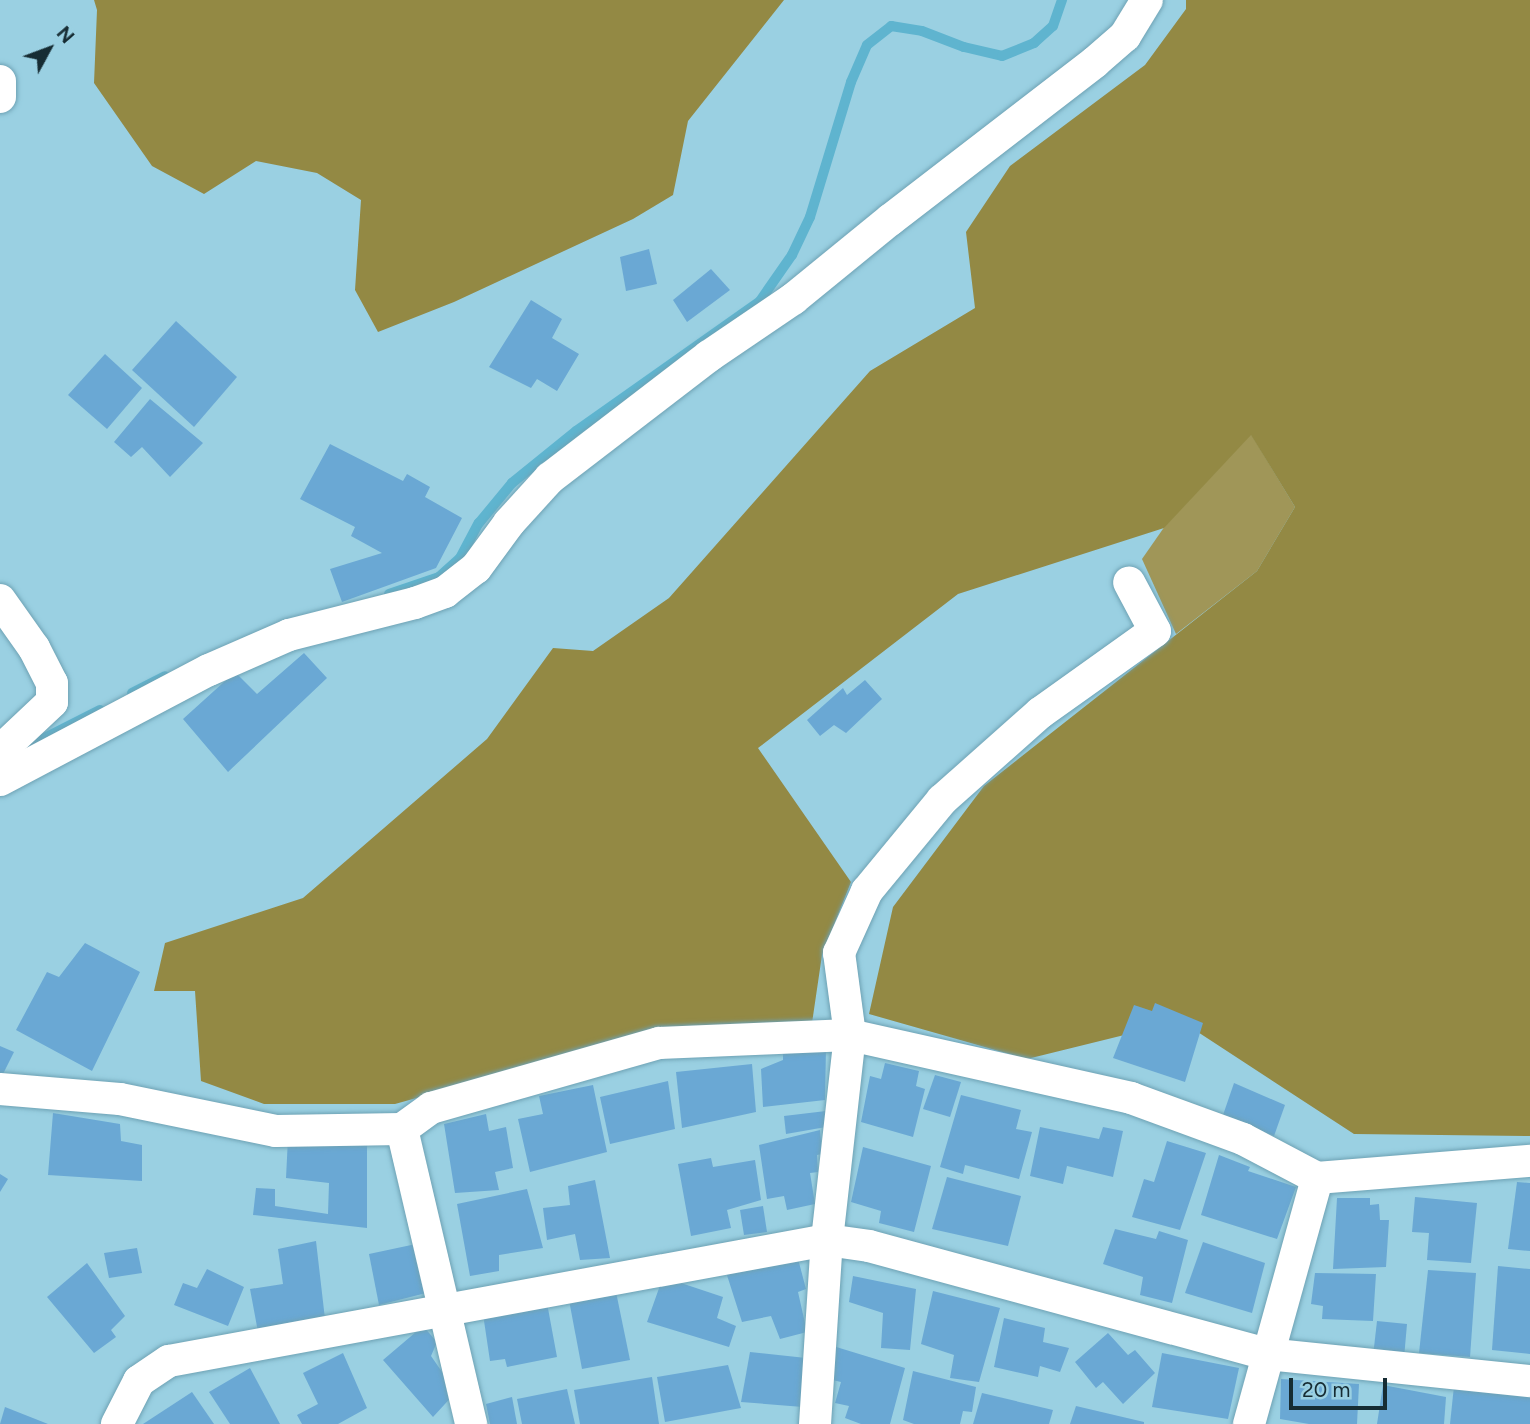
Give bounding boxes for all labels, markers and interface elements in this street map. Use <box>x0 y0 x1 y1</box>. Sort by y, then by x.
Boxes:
north arrow <box>14 14 84 84</box>
text: N <box>52 22 79 48</box>
scale bar <box>1292 1364 1390 1408</box>
text: 20 m <box>1302 1377 1350 1402</box>

